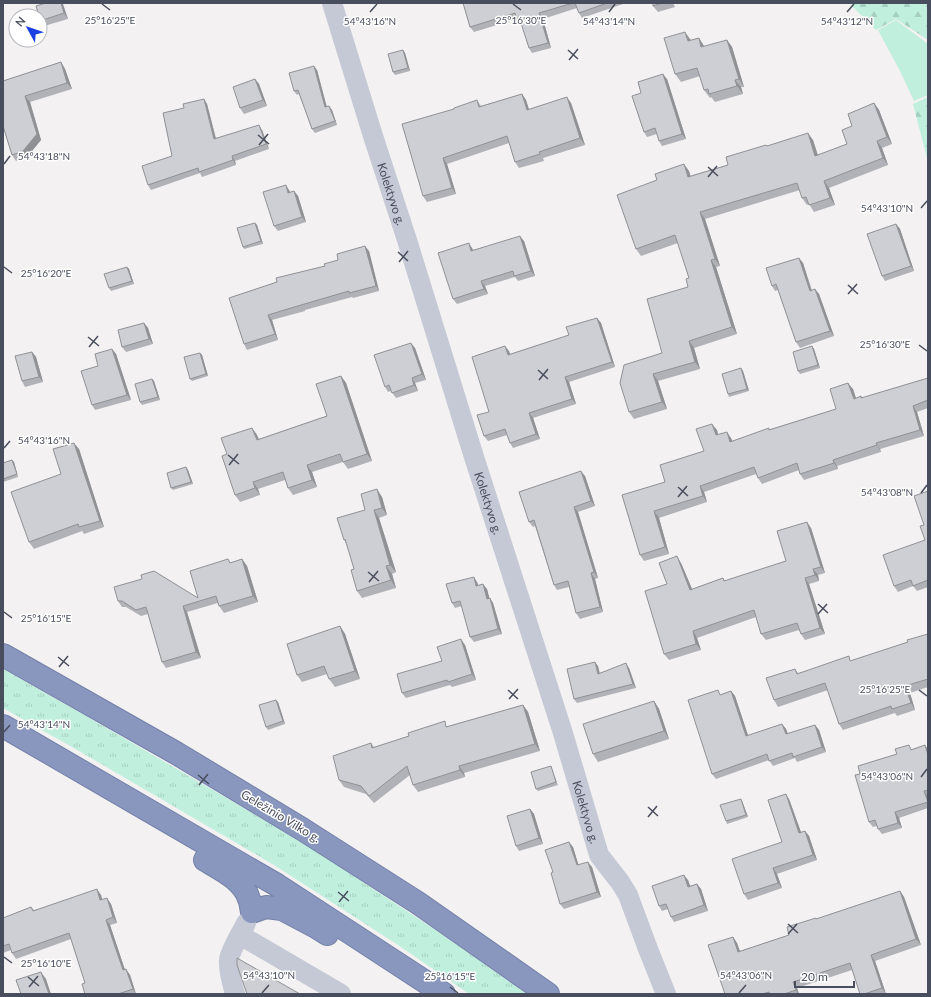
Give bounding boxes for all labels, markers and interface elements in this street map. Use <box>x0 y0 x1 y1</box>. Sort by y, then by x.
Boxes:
north arrow <box>8 8 48 48</box>
text: N <box>12 14 28 29</box>
text: 25°16'25"E <box>85 14 135 26</box>
text: 25°16'30"E <box>496 14 546 26</box>
text: 54°43'16"N <box>344 15 396 27</box>
text: 54°43'14"N <box>583 15 635 27</box>
text: 54°43'12"N <box>821 15 873 27</box>
text: 54°43'18"N <box>18 150 70 162</box>
street label: Kolektyvo g. <box>375 161 409 227</box>
text: 54°43'10"N <box>861 202 913 214</box>
text: 25°16'20"E <box>21 267 71 279</box>
text: 25°16'30"E <box>860 338 910 350</box>
text: 54°43'16"N <box>18 434 70 446</box>
street label: Kolektyvo g. <box>472 470 506 536</box>
text: 54°43'08"N <box>861 486 913 498</box>
text: 25°16'15"E <box>21 612 71 624</box>
text: 25°16'25"E <box>860 683 910 695</box>
text: 54°43'14"N <box>18 718 70 730</box>
text: 54°43'06"N <box>861 770 913 782</box>
street label: Kolektyvo g. <box>570 779 603 845</box>
street label: Geležinio Vilko g. <box>239 786 324 846</box>
text: 25°16'10"E <box>21 957 71 969</box>
scale bar <box>795 963 854 989</box>
text: 54°43'10"N <box>243 969 295 981</box>
text: 54°43'06"N <box>720 969 772 981</box>
text: 20 m <box>801 969 828 984</box>
text: 25°16'15"E <box>425 970 475 982</box>

